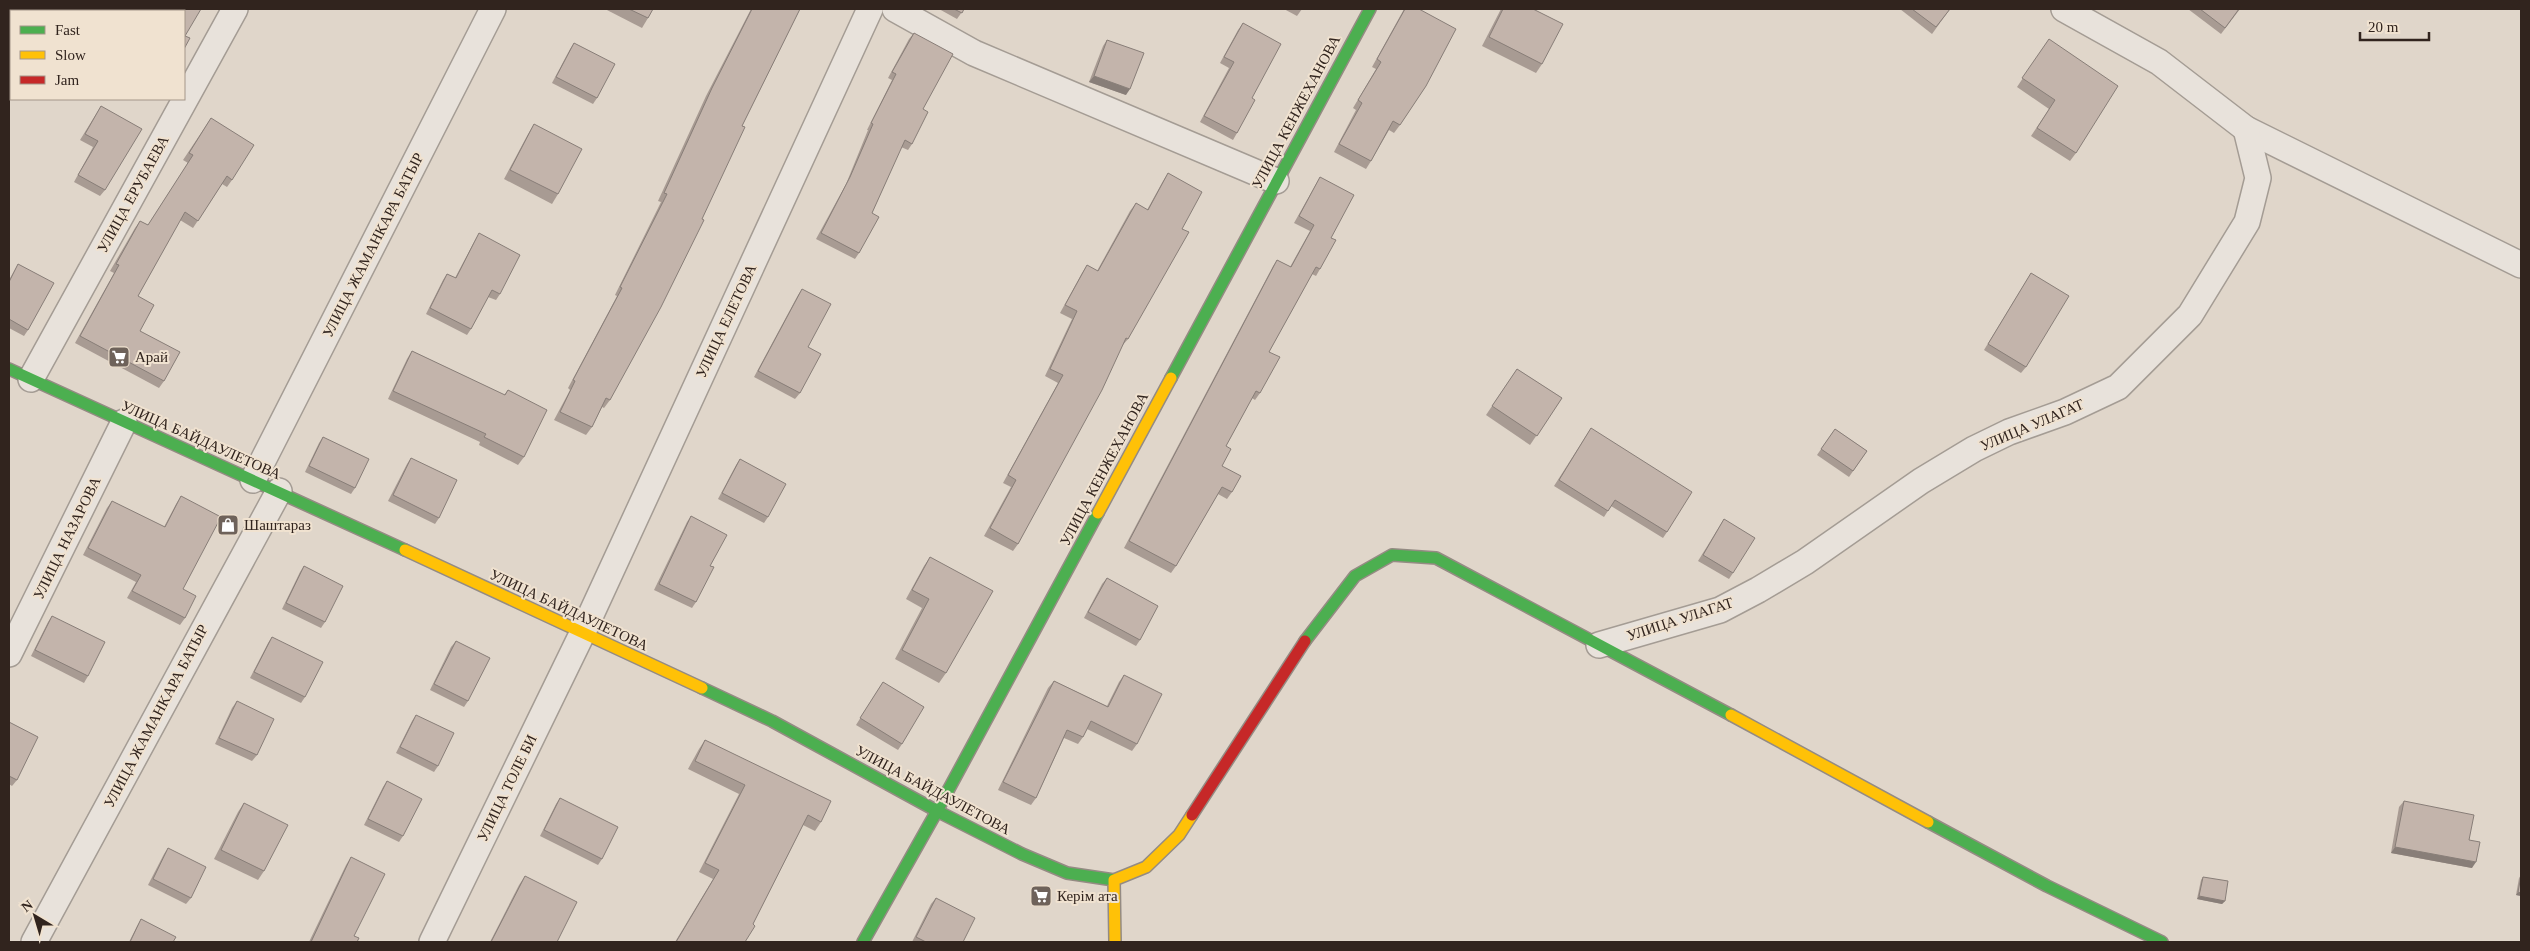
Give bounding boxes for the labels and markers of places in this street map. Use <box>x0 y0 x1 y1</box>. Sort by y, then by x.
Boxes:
supermarket icon: Арай <box>107 345 131 369</box>
place label: Арай <box>135 349 168 365</box>
shop icon: Шаштараз <box>216 513 240 537</box>
place label: Шаштараз <box>244 517 311 533</box>
supermarket icon: Керім ата <box>1029 884 1053 908</box>
place label: Керім ата <box>1057 888 1118 904</box>

